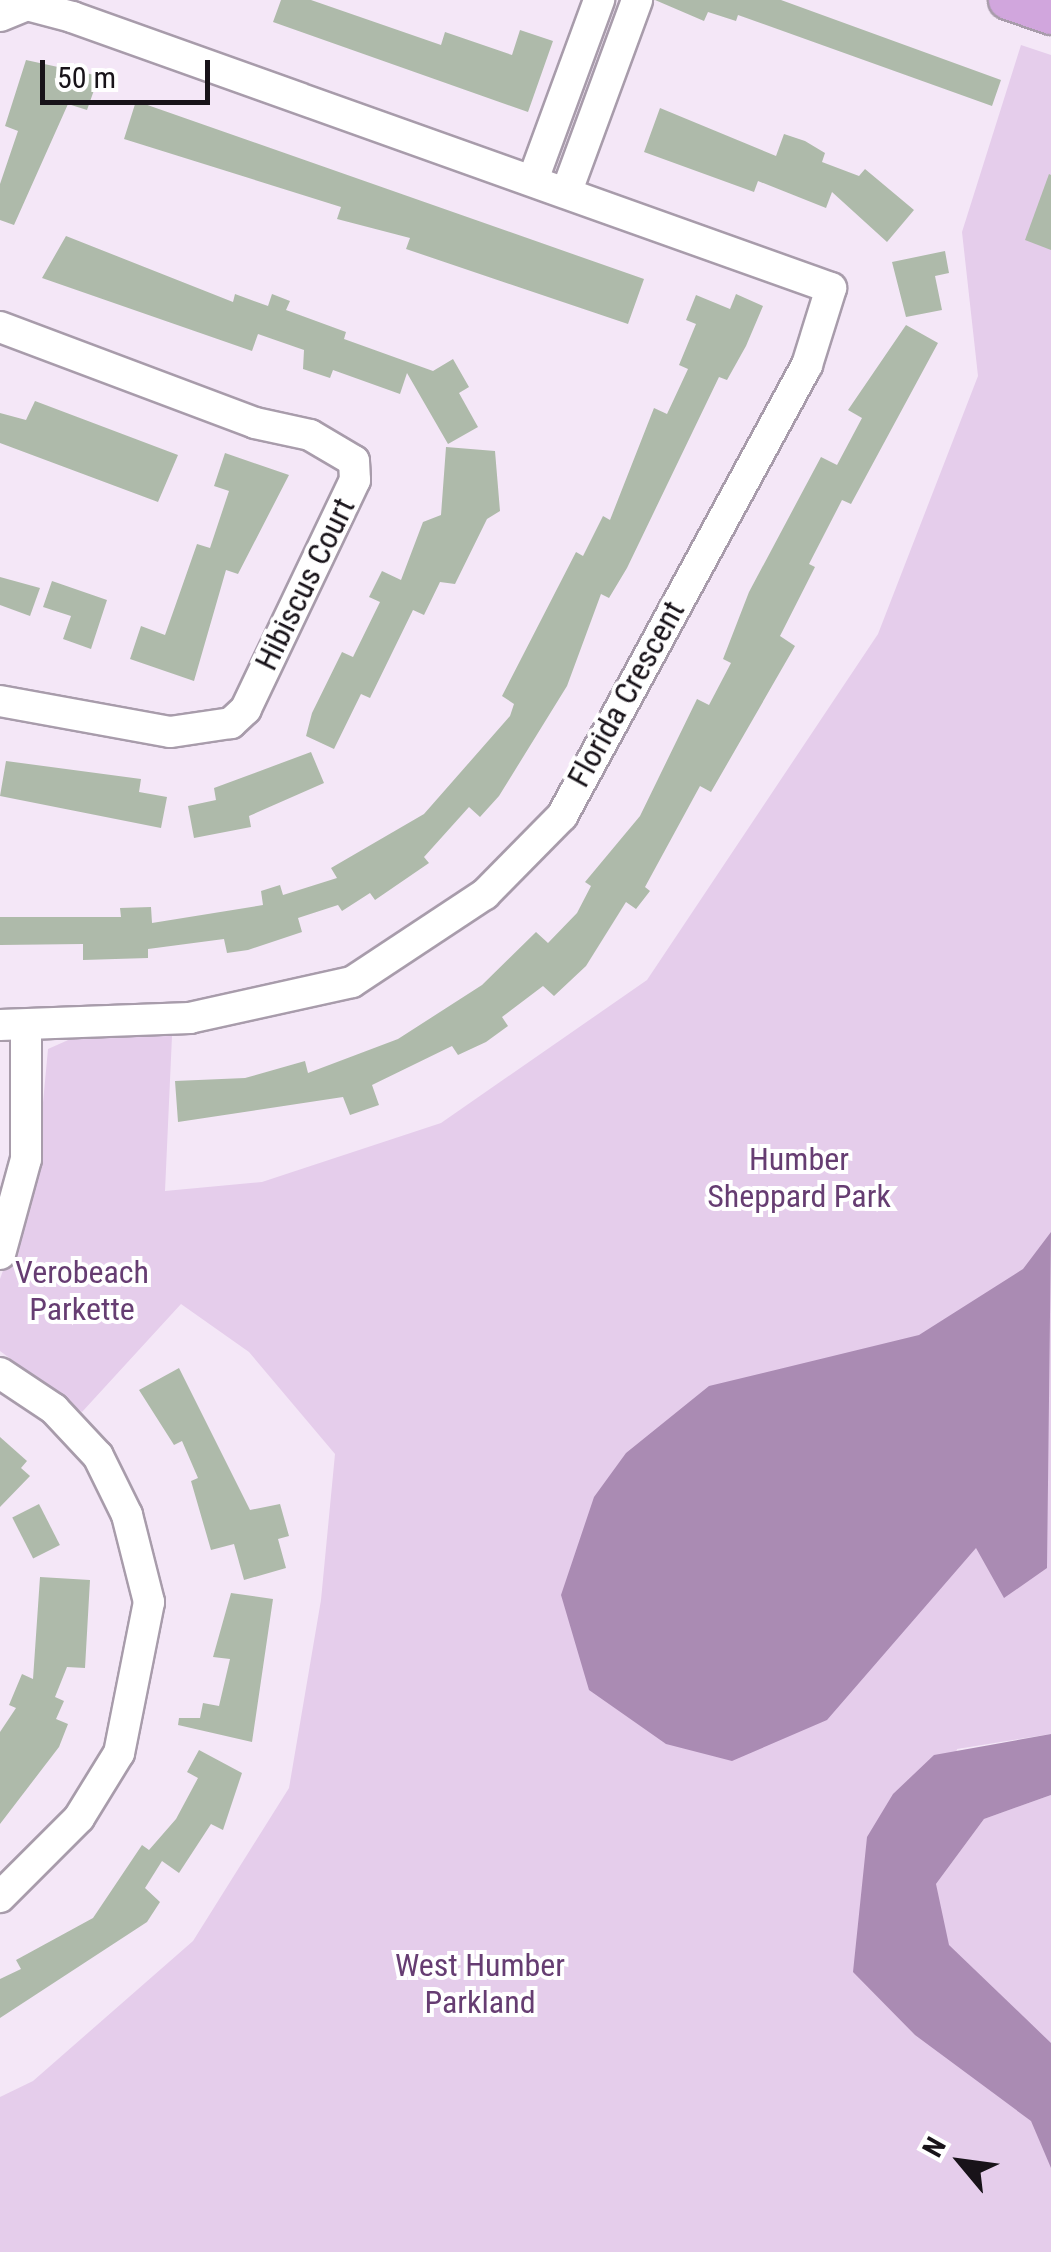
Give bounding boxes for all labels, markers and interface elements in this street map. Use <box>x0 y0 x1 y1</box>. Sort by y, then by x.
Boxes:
scale bar <box>45 40 215 102</box>
text: 50 m <box>57 60 116 95</box>
street label: Hibiscus Court <box>247 492 363 676</box>
street label: Florida Crescent <box>559 594 693 794</box>
park label: Humber Sheppard Park <box>707 1141 891 1216</box>
park label: Verobeach Parkette <box>15 1254 149 1329</box>
park label: West Humber Parkland <box>395 1947 565 2022</box>
north arrow <box>911 2112 1011 2212</box>
text: N <box>916 2132 953 2163</box>

